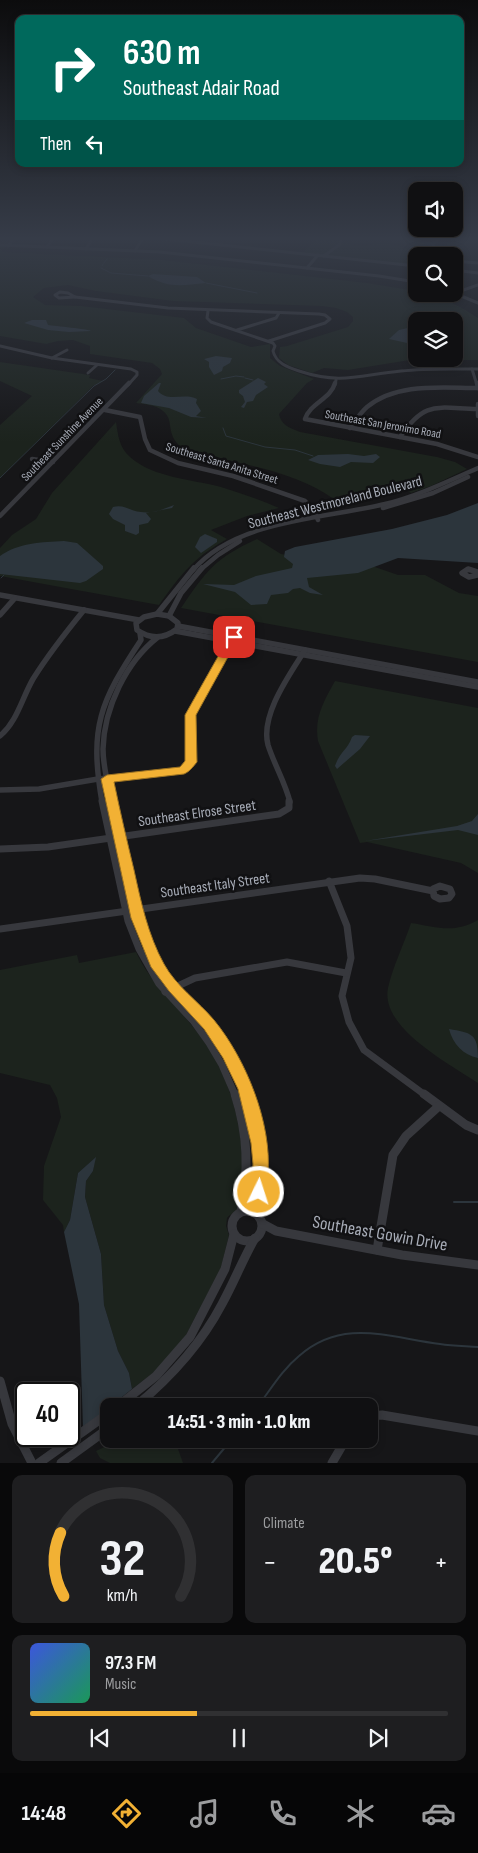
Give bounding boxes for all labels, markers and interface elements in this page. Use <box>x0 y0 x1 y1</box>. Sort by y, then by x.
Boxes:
text: 630 m <box>123 32 201 75</box>
icon: right <box>40 35 105 100</box>
text: Southeast Adair Road <box>123 75 280 102</box>
icon: left <box>81 130 109 158</box>
text: Then <box>40 133 71 156</box>
map controls <box>408 182 463 367</box>
button: sound <box>408 182 463 237</box>
button: search <box>408 247 463 302</box>
button: layers <box>408 312 463 367</box>
street label: Southeast Sunshine Avenue <box>18 394 107 485</box>
street label: Southeast San Jeronimo Road <box>324 407 442 442</box>
street label: Southeast Santa Anita Street <box>164 439 280 488</box>
street label: Southeast Westmoreland Boulevard <box>246 472 424 533</box>
pin <box>213 616 255 658</box>
icon: arrive <box>220 623 248 651</box>
street label: Southeast Elrose Street <box>137 796 258 831</box>
street label: Southeast Italy Street <box>159 868 271 903</box>
position arrow <box>232 1165 284 1217</box>
street label: Southeast Gowin Drive <box>311 1211 449 1256</box>
speed limit sign: 40 <box>15 1382 80 1447</box>
text: 14:51 · 3 min · 1.0 km <box>168 1411 310 1434</box>
text: Climate <box>263 1514 305 1533</box>
text: 32 <box>99 1528 146 1591</box>
text: 20.5° <box>319 1539 392 1584</box>
text: − <box>263 1546 277 1579</box>
text: + <box>434 1546 448 1579</box>
text: km/h <box>107 1585 138 1606</box>
text: 97.3 FM <box>105 1652 156 1675</box>
text: Music <box>105 1675 136 1694</box>
icon: previous <box>86 1724 114 1752</box>
icon: pause <box>225 1724 253 1752</box>
icon: next <box>364 1724 392 1752</box>
icon: directions <box>109 1796 144 1831</box>
icon: music <box>187 1796 222 1831</box>
icon: phone <box>265 1796 300 1831</box>
icon: climate <box>343 1796 378 1831</box>
icon: car <box>421 1796 456 1831</box>
text: 14:48 <box>22 1800 66 1827</box>

